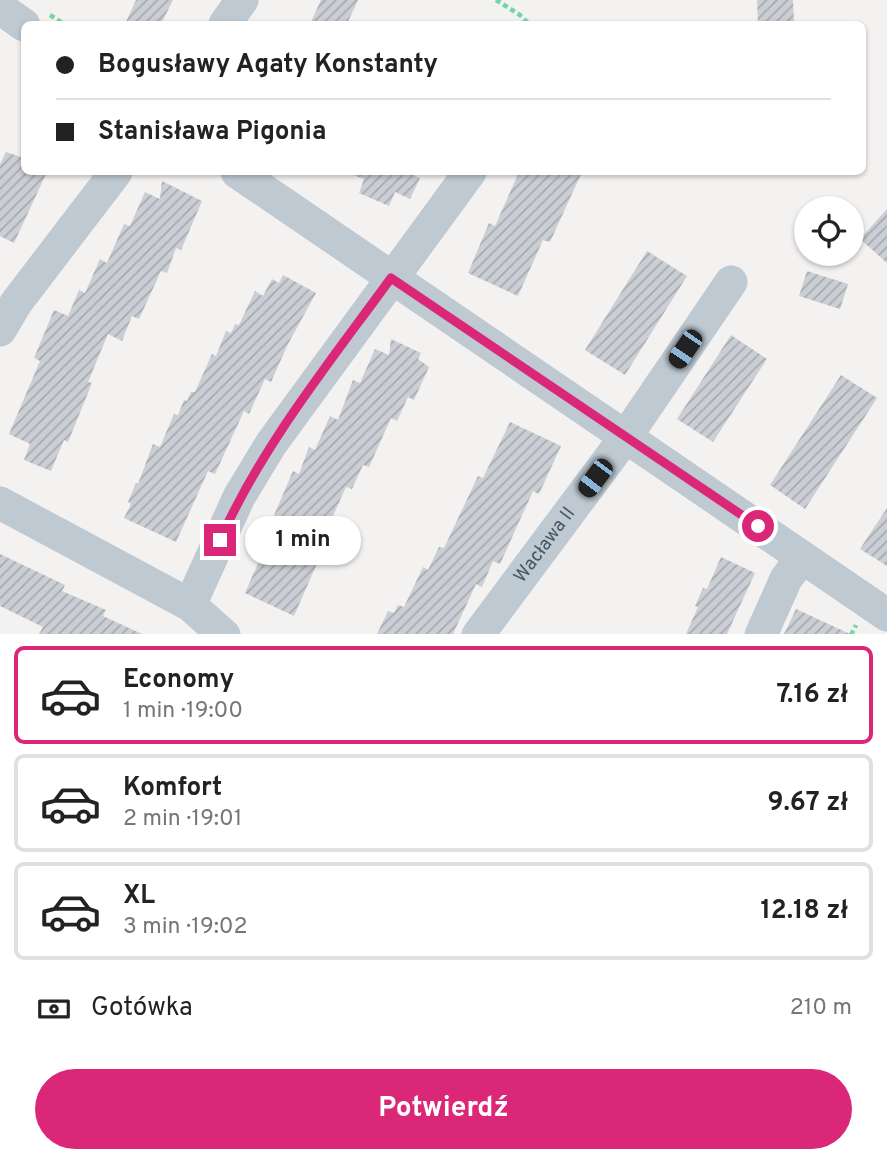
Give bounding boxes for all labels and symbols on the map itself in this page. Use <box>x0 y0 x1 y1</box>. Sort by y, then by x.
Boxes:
car <box>665 326 706 372</box>
car <box>574 455 617 501</box>
street label: Wacława II <box>509 502 581 588</box>
route start <box>742 510 774 542</box>
callout: 1 min <box>244 516 360 564</box>
route end <box>204 524 236 556</box>

